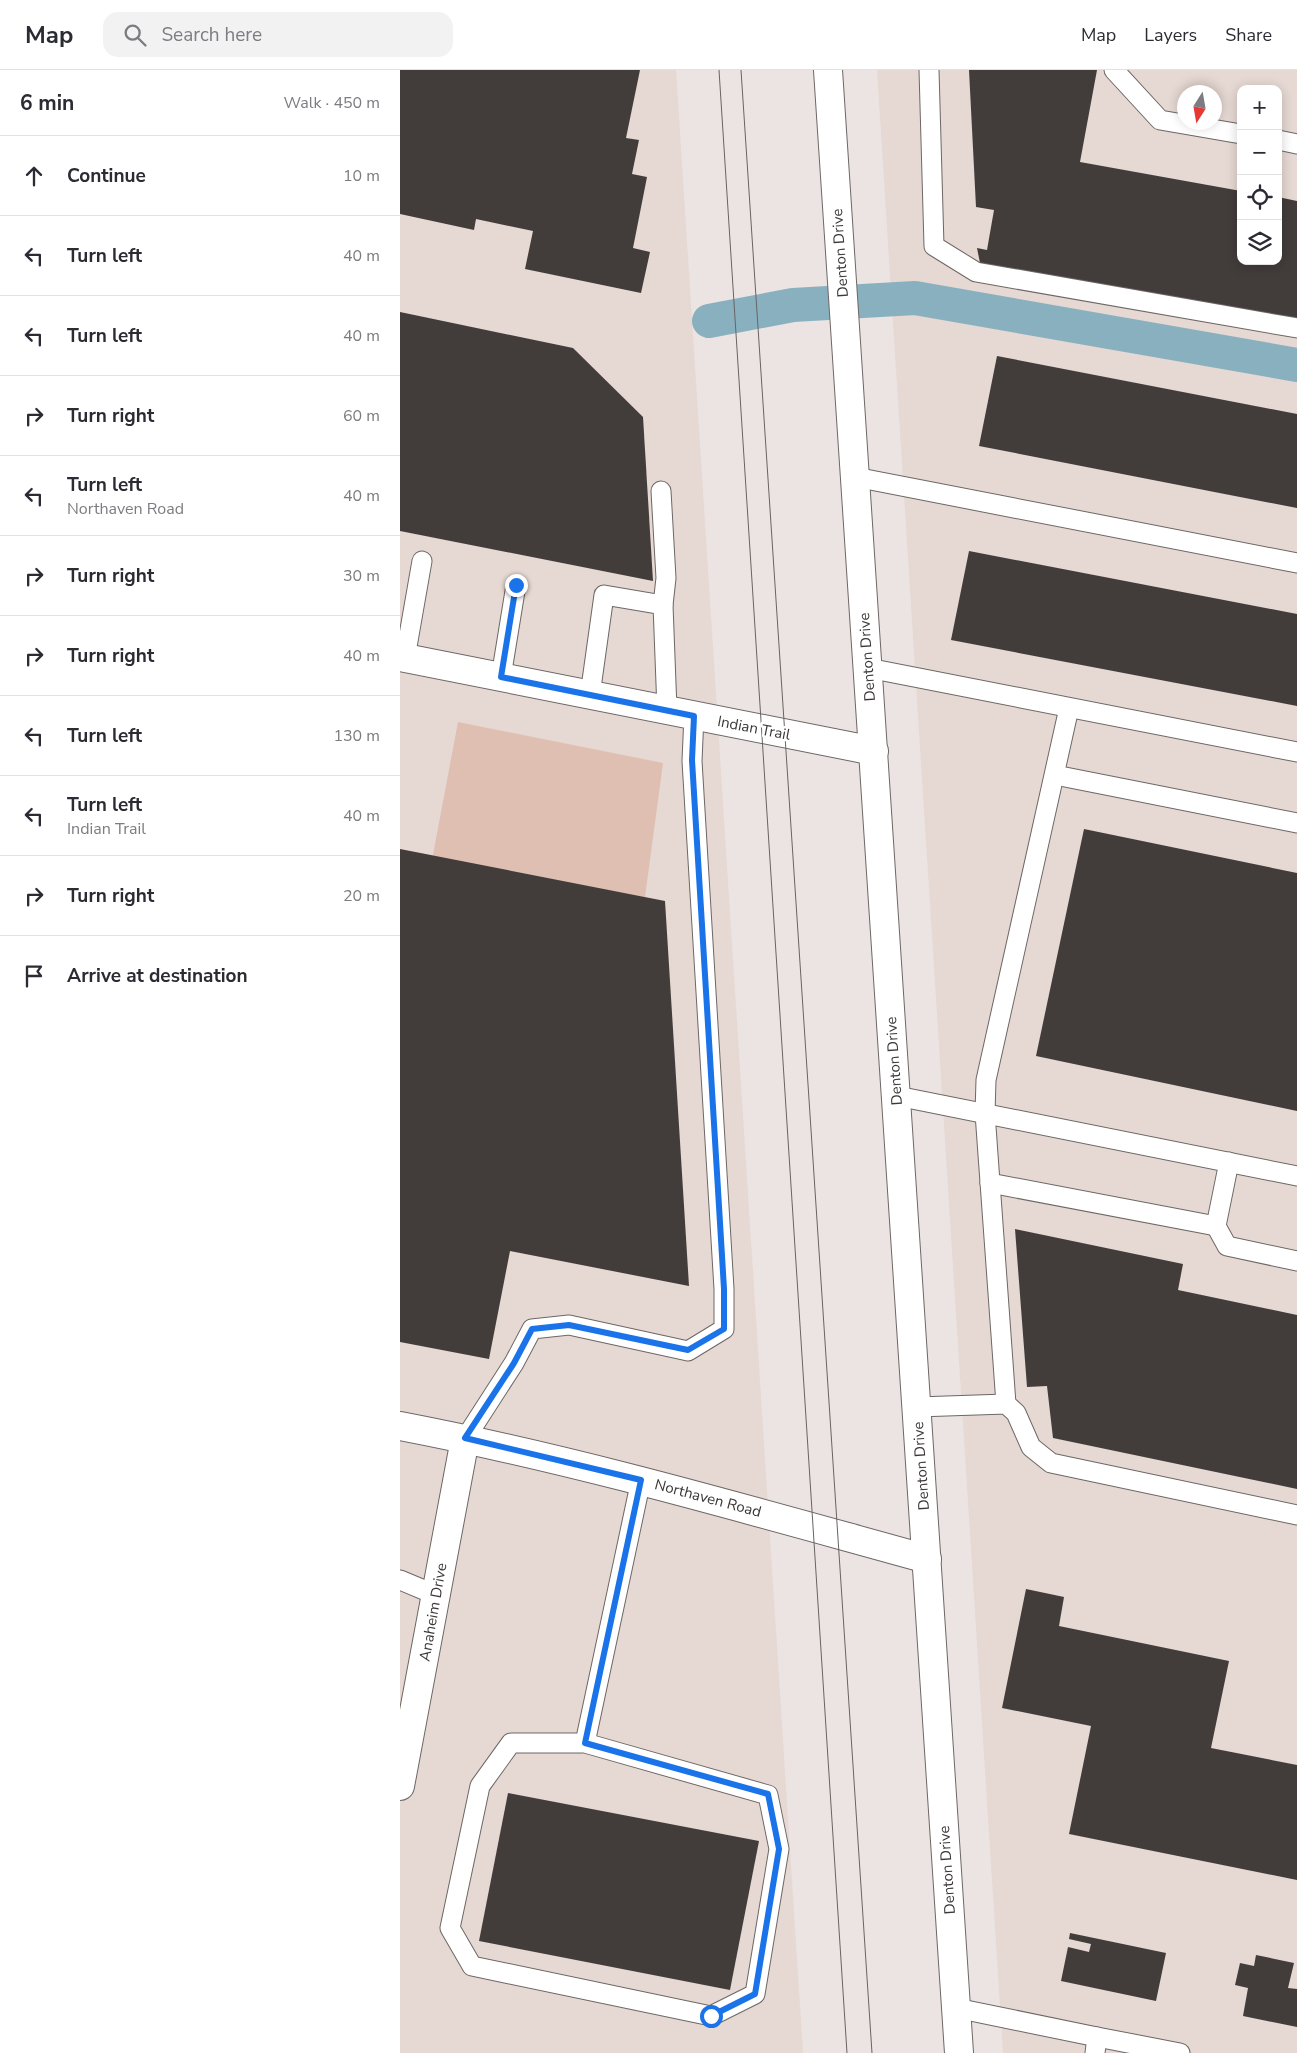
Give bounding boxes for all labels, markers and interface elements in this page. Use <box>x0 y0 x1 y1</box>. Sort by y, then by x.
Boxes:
search box <box>103 12 453 57</box>
text: Map <box>25 19 73 51</box>
icon: search <box>121 21 149 49</box>
text: Search here <box>161 22 262 48</box>
text: Map <box>1081 23 1116 47</box>
text: Layers <box>1144 23 1197 47</box>
text: Share <box>1225 23 1272 47</box>
north arrow <box>1177 85 1222 130</box>
map controls <box>1237 85 1282 265</box>
button: + <box>1237 85 1282 130</box>
text: 6 min <box>20 89 74 117</box>
text: Walk · 450 m <box>284 92 380 114</box>
button: − <box>1237 130 1282 175</box>
icon: ahead <box>20 162 48 190</box>
text: Continue <box>67 163 146 189</box>
text: 10 m <box>343 165 380 187</box>
button: locate <box>1237 175 1282 220</box>
street label: Denton Drive <box>827 208 853 298</box>
button: layers <box>1237 220 1282 265</box>
icon: left <box>20 242 48 270</box>
text: Turn left <box>67 243 142 269</box>
text: 40 m <box>343 245 380 267</box>
icon: left <box>20 322 48 350</box>
text: Turn left <box>67 323 142 349</box>
text: 40 m <box>343 325 380 347</box>
icon: right <box>20 402 48 430</box>
text: Turn right <box>67 403 154 429</box>
text: 60 m <box>343 405 380 427</box>
text: Turn left <box>67 472 142 498</box>
icon: left <box>20 482 48 510</box>
text: 40 m <box>343 485 380 507</box>
text: Northaven Road <box>67 498 184 520</box>
icon: right <box>20 562 48 590</box>
text: Turn right <box>67 563 154 589</box>
text: 30 m <box>343 565 380 587</box>
route end <box>505 574 528 597</box>
street label: Denton Drive <box>854 612 880 702</box>
icon: right <box>20 642 48 670</box>
text: Turn right <box>67 643 154 669</box>
text: 40 m <box>343 645 380 667</box>
street label: Indian Trail <box>716 711 793 745</box>
icon: left <box>20 722 48 750</box>
text: Turn left <box>67 723 142 749</box>
text: 130 m <box>333 725 380 747</box>
text: Turn left <box>67 792 142 818</box>
icon: left <box>20 802 48 830</box>
text: 40 m <box>343 805 380 827</box>
text: Indian Trail <box>67 818 146 840</box>
icon: right <box>20 882 48 910</box>
text: Turn right <box>67 883 154 909</box>
text: 20 m <box>343 885 380 907</box>
icon: arrive <box>20 962 48 990</box>
text: Arrive at destination <box>67 963 248 989</box>
street label: Denton Drive <box>881 1016 907 1106</box>
street label: Denton Drive <box>908 1421 934 1511</box>
street label: Northaven Road <box>652 1474 764 1522</box>
street label: Anaheim Drive <box>414 1561 452 1663</box>
street label: Denton Drive <box>934 1825 960 1915</box>
route start <box>700 2005 723 2028</box>

